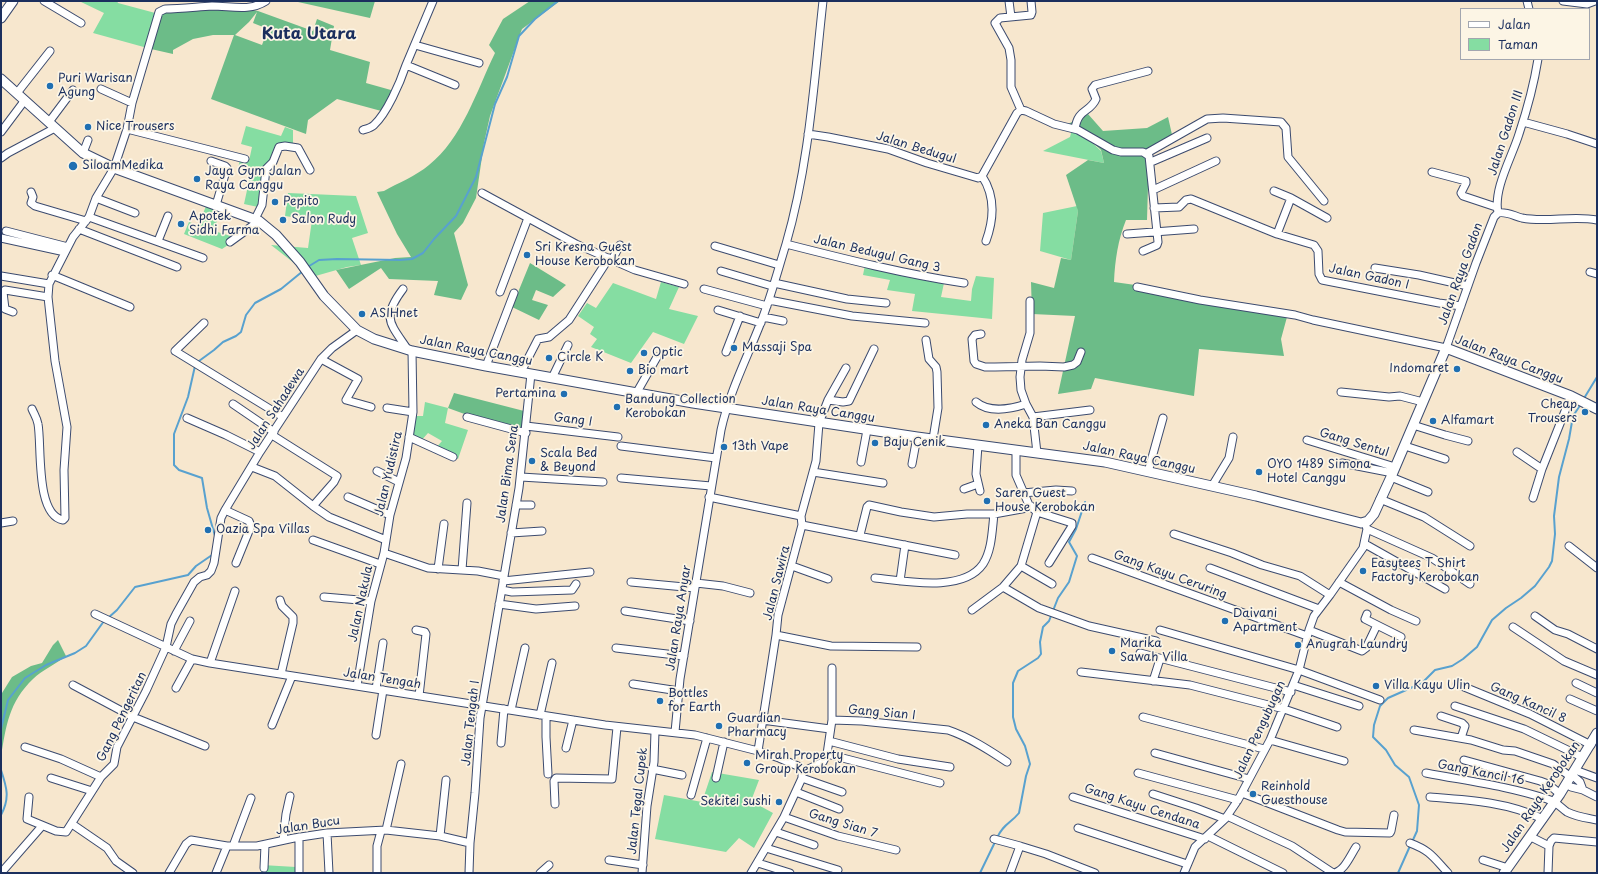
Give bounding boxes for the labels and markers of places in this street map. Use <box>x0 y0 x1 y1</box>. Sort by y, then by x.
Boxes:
place label: Puri Warisan Agung <box>58 72 133 100</box>
marker: Puri Warisan Agung <box>45 81 55 91</box>
place label: Nice Trousers <box>96 120 174 134</box>
marker: Nice Trousers <box>83 122 93 132</box>
place label: SiloamMedika <box>82 159 164 173</box>
marker: SiloamMedika <box>67 160 79 172</box>
place label: Jaya Gym Jalan Raya Canggu <box>205 165 302 193</box>
marker: Jaya Gym Jalan Raya Canggu <box>192 174 202 184</box>
place label: Pepito <box>283 195 319 209</box>
marker: Pepito <box>270 197 280 207</box>
place label: Apotek Sidhi Farma <box>189 210 259 238</box>
place label: Salon Rudy <box>291 213 356 227</box>
marker: Salon Rudy <box>278 215 288 225</box>
marker: Apotek Sidhi Farma <box>176 219 186 229</box>
place label: Sri Kresna Guest House Kerobokan <box>535 241 635 269</box>
marker: Sri Kresna Guest House Kerobokan <box>522 250 532 260</box>
place label: ASIHnet <box>370 307 418 321</box>
marker: ASIHnet <box>357 309 367 319</box>
place label: Massaji Spa <box>742 341 812 355</box>
marker: Massaji Spa <box>729 343 739 353</box>
place label: Optic <box>652 346 683 360</box>
marker: Optic <box>639 348 649 358</box>
place label: Circle K <box>557 351 603 365</box>
marker: Circle K <box>544 353 554 363</box>
place label: Indomaret <box>1389 362 1449 376</box>
place label: Bio mart <box>638 364 689 378</box>
marker: Indomaret <box>1452 364 1462 374</box>
marker: Bio mart <box>625 366 635 376</box>
place label: Pertamina <box>495 387 556 401</box>
marker: Pertamina <box>559 389 569 399</box>
place label: Bandung Collection Kerobokan <box>625 393 736 421</box>
place label: Cheap Trousers <box>1528 398 1577 426</box>
marker: Bandung Collection Kerobokan <box>612 402 622 412</box>
marker: Cheap Trousers <box>1580 407 1590 417</box>
place label: Alfamart <box>1441 414 1494 428</box>
marker: Alfamart <box>1428 416 1438 426</box>
place label: Aneka Ban Canggu <box>994 418 1106 432</box>
marker: Aneka Ban Canggu <box>981 420 991 430</box>
place label: Baju Cenik <box>883 436 946 450</box>
marker: Baju Cenik <box>870 438 880 448</box>
place label: 13th Vape <box>732 440 789 454</box>
marker: 13th Vape <box>719 442 729 452</box>
place label: Scala Bed & Beyond <box>540 447 597 475</box>
marker: Scala Bed & Beyond <box>527 456 537 466</box>
place label: OYO 1489 Simona Hotel Canggu <box>1267 458 1371 486</box>
marker: OYO 1489 Simona Hotel Canggu <box>1254 467 1264 477</box>
place label: Saren Guest House Kerobokan <box>995 487 1095 515</box>
marker: Saren Guest House Kerobokan <box>982 496 992 506</box>
place label: Oazia Spa Villas <box>216 523 310 537</box>
marker: Oazia Spa Villas <box>203 525 213 535</box>
place label: Easytees T Shirt Factory Kerobokan <box>1371 557 1479 585</box>
marker: Easytees T Shirt Factory Kerobokan <box>1358 566 1368 576</box>
place label: Daivani Apartment <box>1233 607 1297 635</box>
marker: Daivani Apartment <box>1220 616 1230 626</box>
place label: Marika Sawah Villa <box>1120 637 1188 665</box>
place label: Anugrah Laundry <box>1306 638 1408 652</box>
marker: Anugrah Laundry <box>1293 640 1303 650</box>
marker: Marika Sawah Villa <box>1107 646 1117 656</box>
place label: Villa Kayu Ulin <box>1384 679 1470 693</box>
marker: Villa Kayu Ulin <box>1371 681 1381 691</box>
place label: Bottles for Earth <box>668 687 721 715</box>
marker: Bottles for Earth <box>655 696 665 706</box>
place label: Guardian Pharmacy <box>727 712 787 740</box>
marker: Guardian Pharmacy <box>714 721 724 731</box>
place label: Mirah Property Group Kerobokan <box>755 749 856 777</box>
marker: Mirah Property Group Kerobokan <box>742 758 752 768</box>
place label: Reinhold Guesthouse <box>1261 780 1328 808</box>
marker: Reinhold Guesthouse <box>1248 789 1258 799</box>
place label: Sekitei sushi <box>700 795 771 809</box>
marker: Sekitei sushi <box>774 797 784 807</box>

